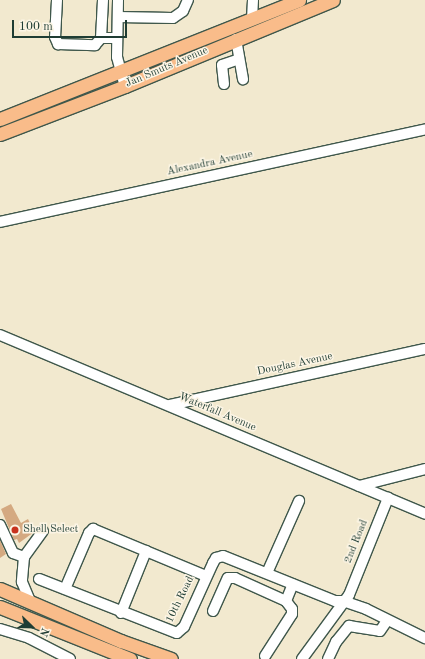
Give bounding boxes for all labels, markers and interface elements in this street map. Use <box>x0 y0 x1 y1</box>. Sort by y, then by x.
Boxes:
scale bar <box>14 12 129 38</box>
text: 100 m <box>19 21 53 33</box>
street label: Jan Smuts Avenue <box>124 45 210 91</box>
street label: Alexandra Avenue <box>166 148 254 180</box>
street label: Douglas Avenue <box>256 351 334 379</box>
street label: Waterfall Avenue <box>176 391 258 435</box>
street label: 2nd Road <box>342 518 372 566</box>
place label: Shell Select <box>23 523 78 537</box>
marker: Shell Select <box>10 525 20 535</box>
street label: 10th Road <box>164 575 198 625</box>
north arrow <box>12 607 52 647</box>
text: N <box>37 626 50 638</box>

